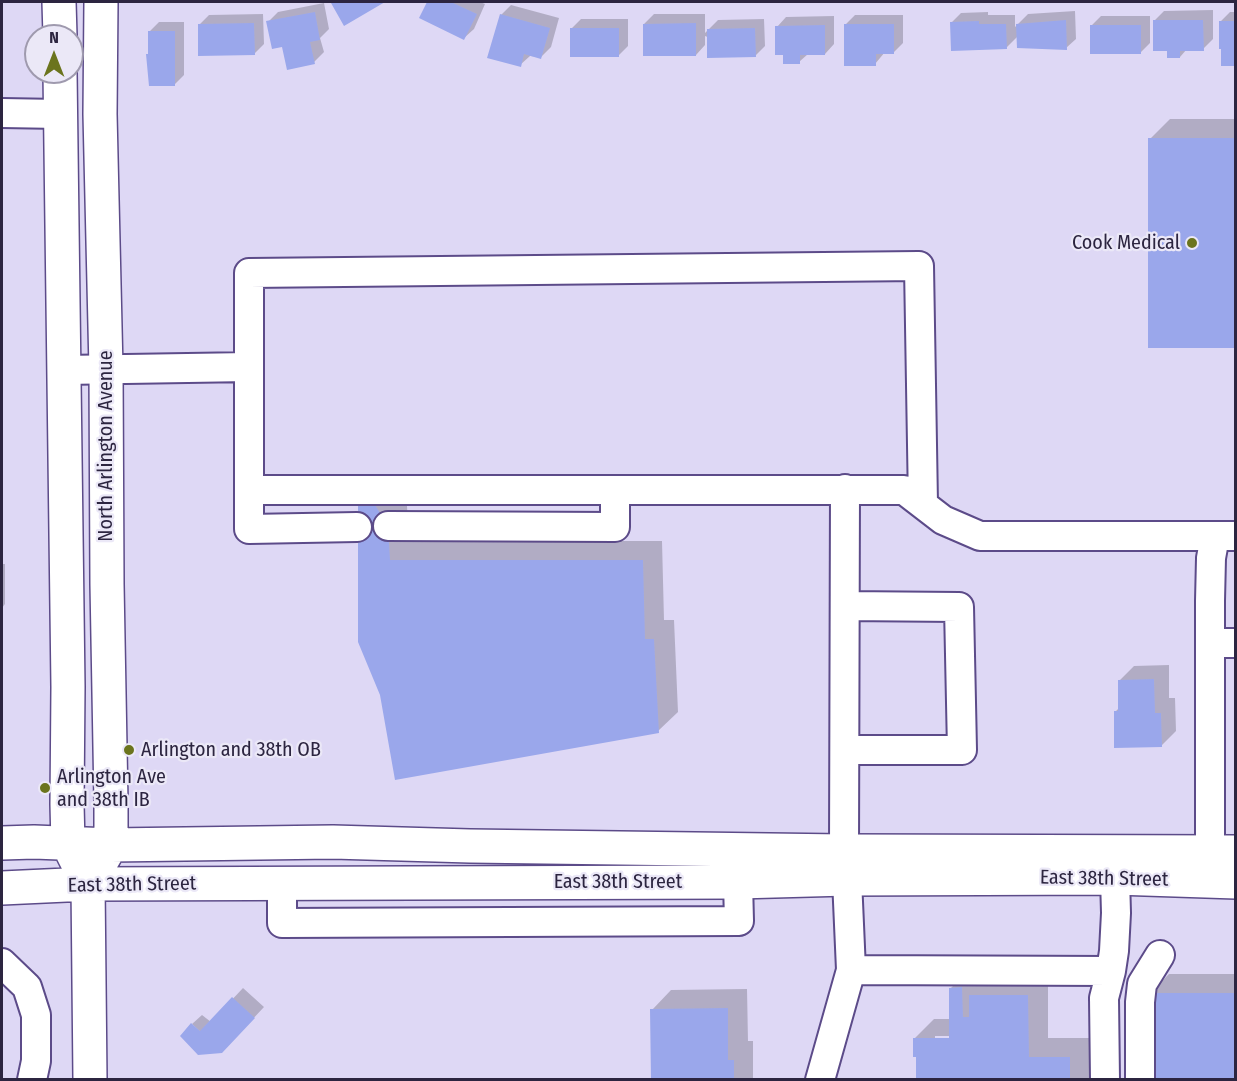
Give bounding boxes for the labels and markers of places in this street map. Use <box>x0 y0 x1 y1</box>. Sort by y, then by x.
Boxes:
place label: Cook Medical <box>1072 231 1180 255</box>
marker: Cook Medical <box>1185 236 1199 250</box>
place label: Arlington and 38th OB <box>141 738 321 762</box>
marker: Arlington and 38th OB <box>122 743 136 757</box>
place label: Arlington Ave and 38th IB <box>57 765 166 812</box>
marker: Arlington Ave and 38th IB <box>38 781 52 795</box>

